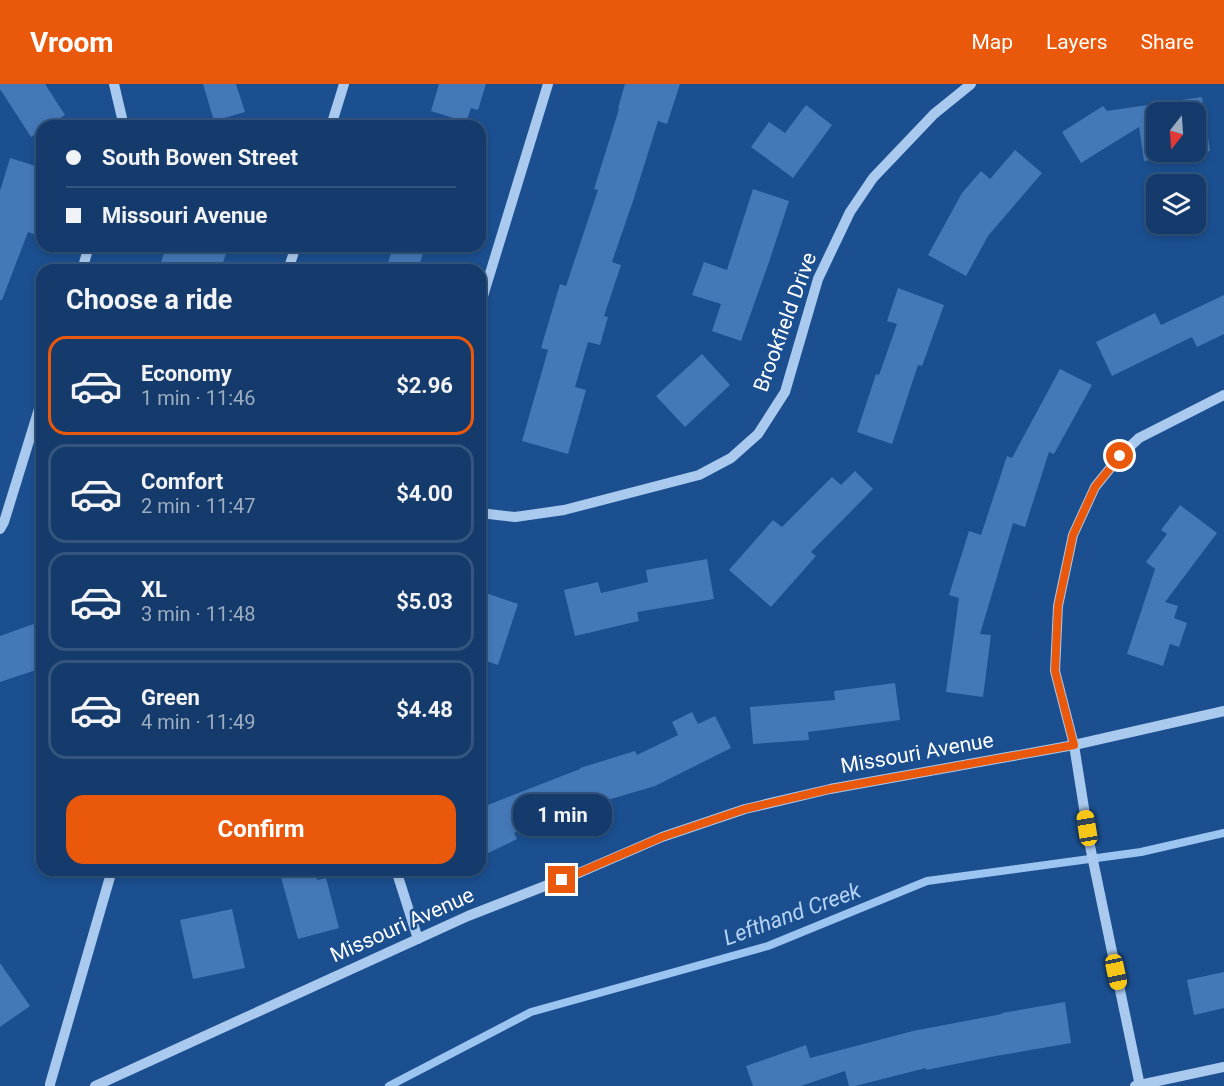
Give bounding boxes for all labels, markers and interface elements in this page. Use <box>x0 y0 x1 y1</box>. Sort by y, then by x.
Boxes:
text: Vroom <box>30 26 114 59</box>
text: Map <box>971 30 1013 54</box>
text: Layers <box>1046 30 1107 54</box>
text: Share <box>1140 30 1194 54</box>
north arrow <box>1146 102 1206 162</box>
map controls <box>1146 102 1206 234</box>
text: South Bowen Street <box>102 145 298 170</box>
button: layers <box>1146 174 1206 234</box>
text: Missouri Avenue <box>102 203 267 228</box>
street label: Brookfield Drive <box>749 249 821 395</box>
text: Choose a ride <box>66 284 232 316</box>
icon: car <box>69 359 123 413</box>
text: Economy <box>141 361 232 386</box>
text: $2.96 <box>396 373 453 398</box>
text: 1 min · 11:46 <box>141 386 256 410</box>
route start <box>1106 442 1133 469</box>
icon: car <box>69 467 123 521</box>
text: Comfort <box>141 469 223 494</box>
text: $4.00 <box>396 481 453 506</box>
text: 2 min · 11:47 <box>141 494 256 518</box>
icon: car <box>69 575 123 629</box>
text: XL <box>141 577 167 602</box>
text: $5.03 <box>396 589 453 614</box>
text: 3 min · 11:48 <box>141 602 256 626</box>
icon: car <box>69 683 123 737</box>
text: Green <box>141 685 200 710</box>
text: $4.48 <box>396 697 453 722</box>
text: 4 min · 11:49 <box>141 710 256 734</box>
street label: Missouri Avenue <box>839 728 995 778</box>
callout: 1 min <box>512 793 612 835</box>
button: Confirm <box>66 795 456 864</box>
text: 1 min <box>537 803 588 827</box>
car <box>1075 809 1099 847</box>
route end <box>548 866 575 893</box>
water label: Lefthand Creek <box>720 877 865 950</box>
street label: Missouri Avenue <box>326 883 478 967</box>
car <box>1103 953 1129 991</box>

